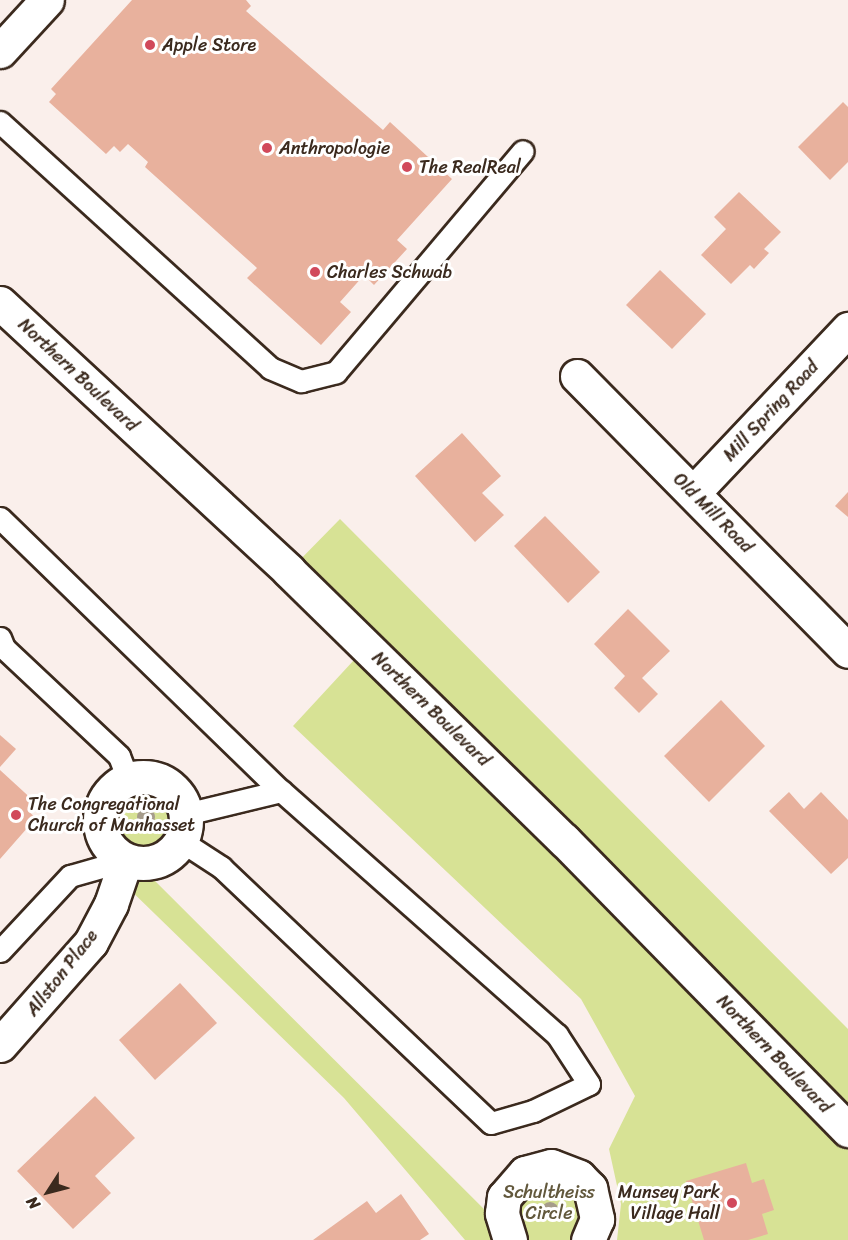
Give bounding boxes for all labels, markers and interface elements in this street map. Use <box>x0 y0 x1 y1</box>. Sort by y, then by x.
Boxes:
place label: Apple Store <box>162 34 257 56</box>
marker: Apple Store <box>143 38 157 52</box>
place label: Anthropologie <box>279 137 390 159</box>
marker: Anthropologie <box>260 141 274 155</box>
place label: The RealReal <box>419 156 520 178</box>
marker: The RealReal <box>400 160 414 174</box>
place label: Charles Schwab <box>327 261 452 283</box>
marker: Charles Schwab <box>308 265 322 279</box>
street label: Northern Boulevard <box>14 314 142 436</box>
street label: Mill Spring Road <box>719 356 823 466</box>
street label: Old Mill Road <box>669 469 757 557</box>
street label: Northern Boulevard <box>368 647 494 771</box>
place label: The Congregational Church of Manhasset <box>28 794 195 836</box>
marker: The Congregational Church of Manhasset <box>9 808 23 822</box>
street label: Allston Place <box>21 925 103 1021</box>
street label: Northern Boulevard <box>712 991 836 1117</box>
north arrow <box>18 1162 78 1222</box>
park label: Schultheiss Circle <box>503 1182 595 1224</box>
place label: Munsey Park Village Hall <box>618 1182 720 1224</box>
text: N <box>18 1190 48 1216</box>
marker: Munsey Park Village Hall <box>725 1196 739 1210</box>

